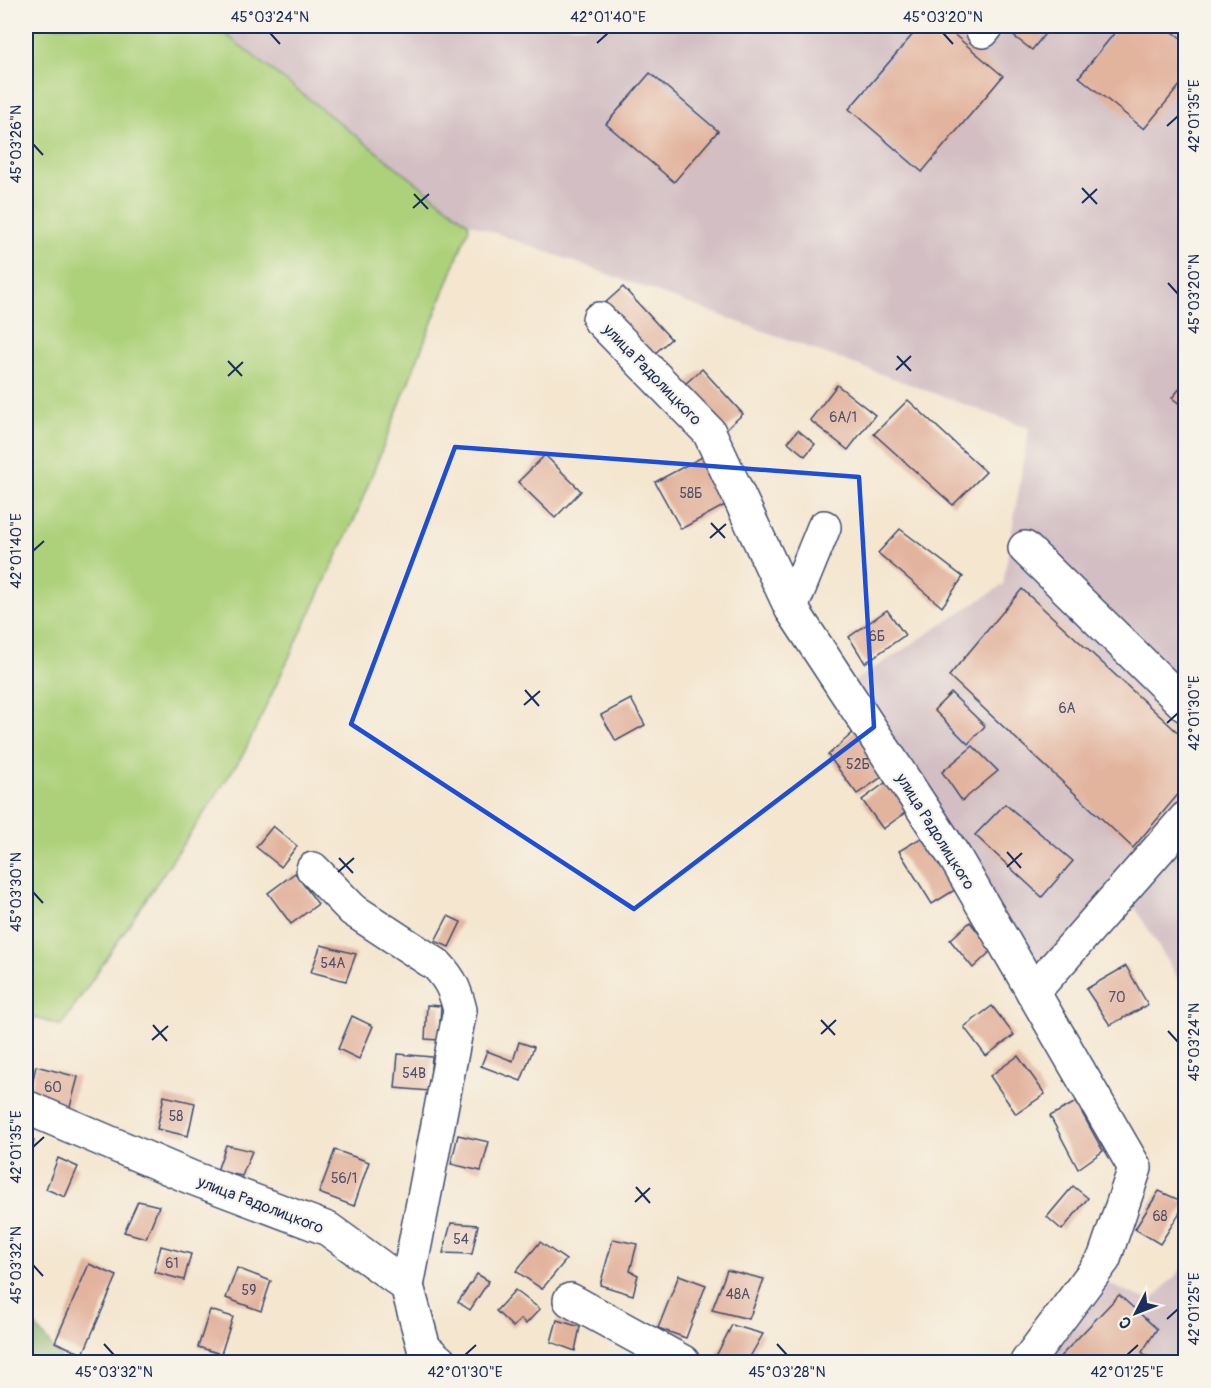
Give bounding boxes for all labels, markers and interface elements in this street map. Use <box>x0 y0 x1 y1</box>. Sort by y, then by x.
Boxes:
text: 45°03'24"N <box>231 8 309 27</box>
text: 42°01'40"E <box>570 8 646 27</box>
text: 45°03'20"N <box>903 8 983 27</box>
text: 42°01'35"E <box>1185 79 1204 153</box>
text: 45°03'26"N <box>7 105 26 183</box>
text: 45°03'20"N <box>1185 254 1204 334</box>
street label: улица Радолицкого <box>598 319 706 430</box>
house number: 6А/1 <box>829 409 857 426</box>
house number: 58Б <box>679 485 703 502</box>
text: 42°01'40"E <box>7 513 26 589</box>
house number: 6Б <box>869 628 885 645</box>
text: 42°01'30"E <box>1185 675 1204 751</box>
house number: 6А <box>1058 700 1076 717</box>
house number: 52Б <box>846 756 870 773</box>
street label: улица Радолицкого <box>891 769 979 894</box>
text: 45°03'30"N <box>7 852 26 932</box>
house number: 54А <box>321 955 345 972</box>
house number: 70 <box>1109 989 1125 1006</box>
text: 45°03'24"N <box>1185 1003 1204 1081</box>
house number: 54В <box>402 1065 426 1082</box>
house number: 60 <box>44 1079 62 1096</box>
house number: 58 <box>169 1108 183 1125</box>
text: 42°01'35"E <box>7 1110 26 1184</box>
house number: 56/1 <box>331 1170 357 1187</box>
street label: улица Радолицкого <box>194 1171 327 1238</box>
house number: 68 <box>1152 1208 1168 1225</box>
text: 45°03'32"N <box>7 1226 26 1304</box>
house number: 54 <box>453 1231 469 1248</box>
house number: 61 <box>165 1255 179 1272</box>
text: 42°01'25"E <box>1185 1272 1204 1346</box>
house number: 59 <box>242 1282 256 1299</box>
north arrow <box>1106 1283 1166 1343</box>
house number: 48А <box>726 1286 750 1303</box>
text: С <box>1115 1312 1136 1333</box>
text: 45°03'32"N <box>75 1363 153 1382</box>
text: 42°01'30"E <box>427 1363 503 1382</box>
text: 45°03'28"N <box>748 1363 826 1382</box>
text: 42°01'25"E <box>1090 1363 1164 1382</box>

